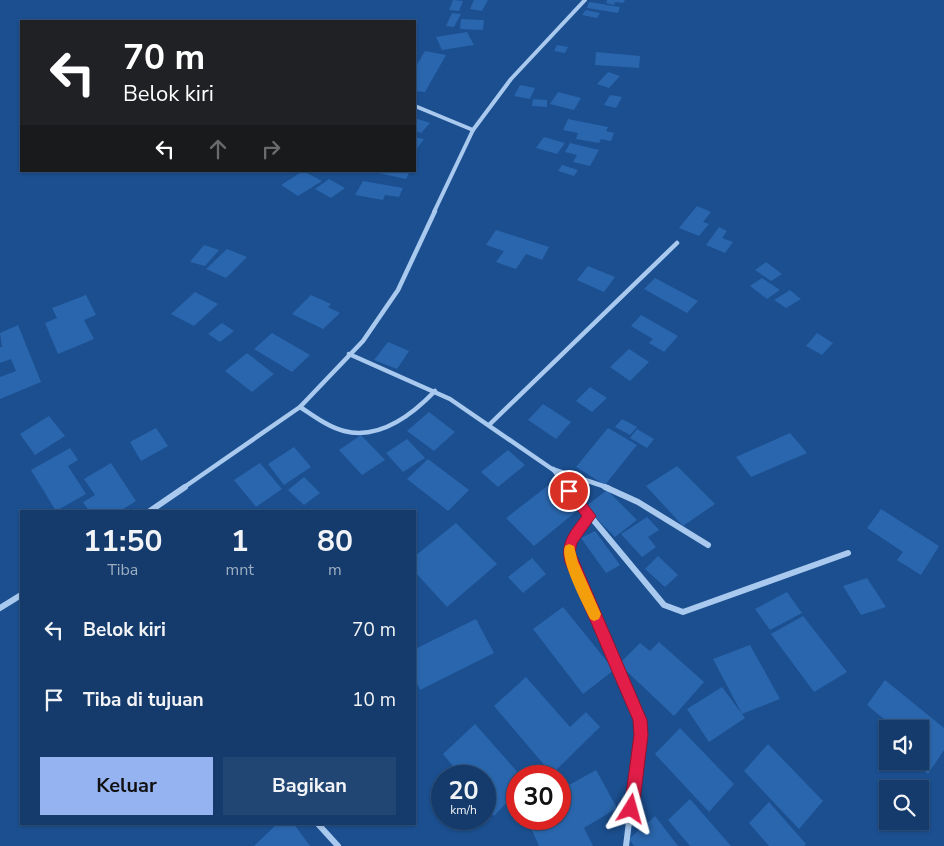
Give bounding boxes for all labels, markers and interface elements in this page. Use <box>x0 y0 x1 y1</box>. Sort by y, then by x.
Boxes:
text: 70 m <box>123 34 205 81</box>
icon: left <box>40 40 105 105</box>
text: Belok kiri <box>123 79 214 109</box>
icon: left <box>151 135 179 163</box>
icon: ahead <box>204 135 232 163</box>
icon: right <box>257 135 285 163</box>
pin <box>548 470 590 512</box>
icon: arrive <box>555 477 583 505</box>
text: 11:50 <box>83 521 162 562</box>
text: 1 <box>231 521 249 562</box>
text: 80 <box>317 521 353 562</box>
text: Tiba <box>107 559 138 581</box>
text: mnt <box>226 559 254 581</box>
text: m <box>328 559 342 581</box>
icon: left <box>40 616 68 644</box>
text: Belok kiri <box>83 617 166 643</box>
text: 70 m <box>352 617 396 643</box>
icon: arrive <box>40 686 68 714</box>
text: Tiba di tujuan <box>83 687 204 713</box>
text: 10 m <box>352 687 396 713</box>
map controls <box>879 720 929 830</box>
button: sound <box>879 720 929 770</box>
button: Keluar <box>40 757 213 815</box>
button: Bagikan <box>223 757 396 815</box>
speed limit sign: 30 <box>506 765 571 830</box>
text: 20 <box>448 774 479 808</box>
button: search <box>879 780 929 830</box>
position arrow <box>604 782 656 834</box>
text: km/h <box>450 802 477 818</box>

